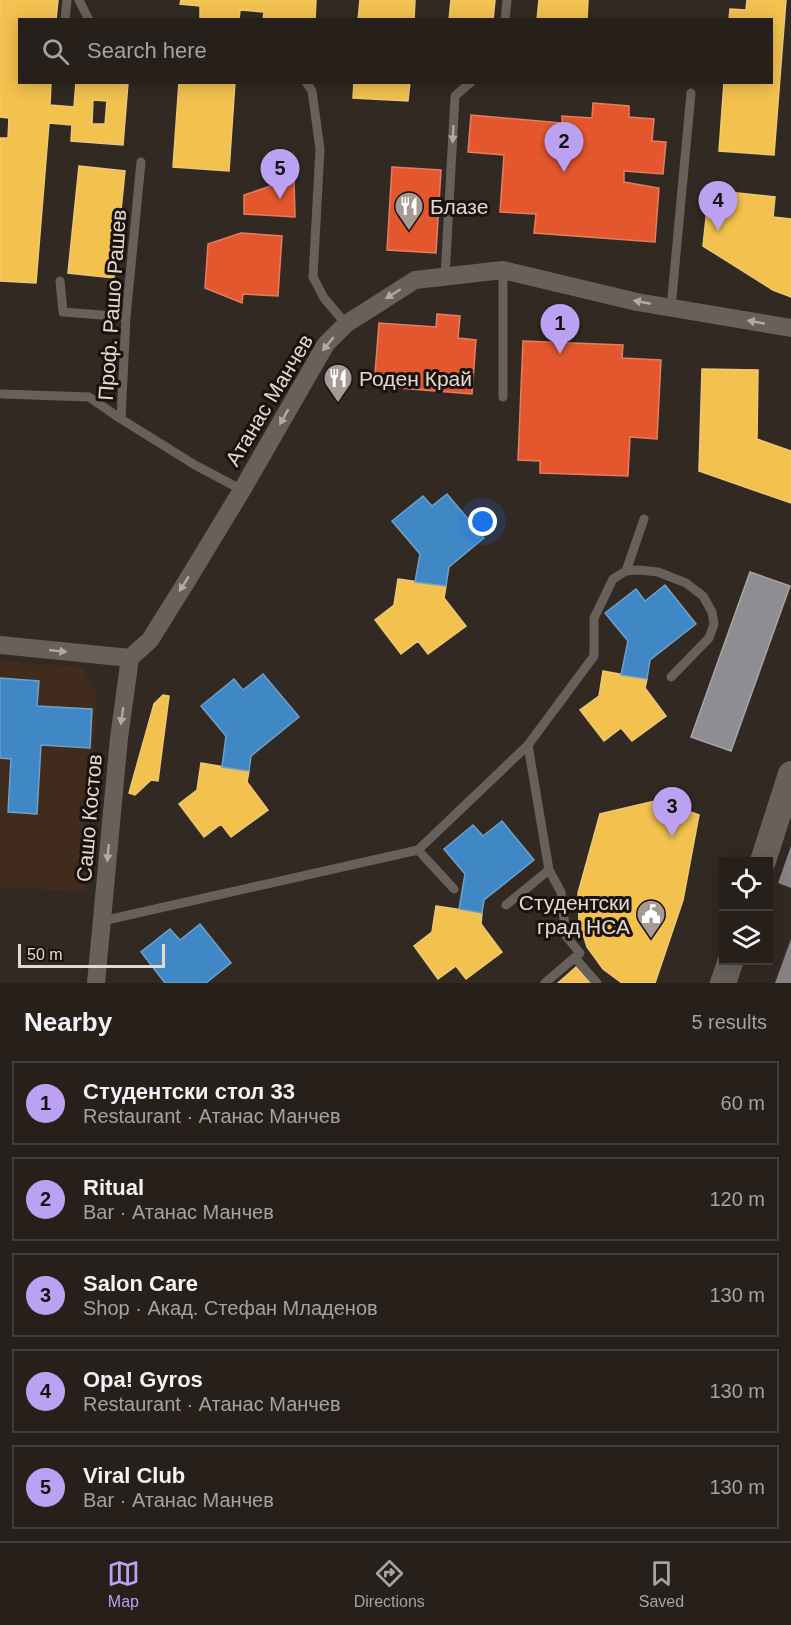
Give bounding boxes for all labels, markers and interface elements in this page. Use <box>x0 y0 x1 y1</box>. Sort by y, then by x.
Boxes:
search box <box>18 18 773 84</box>
icon: search <box>39 35 72 68</box>
text: Search here <box>87 38 207 63</box>
pin: 2 <box>544 122 584 172</box>
one-way arrow <box>448 124 457 143</box>
pin: 5 <box>260 150 300 199</box>
pin: 4 <box>698 182 738 231</box>
restaurant icon: Блазе <box>393 190 425 232</box>
place label: Блазе <box>430 195 488 218</box>
street label: Проф. Рашо Рашев <box>94 209 130 401</box>
one-way arrow <box>385 289 401 300</box>
one-way arrow <box>632 297 651 306</box>
pin: 1 <box>540 304 580 354</box>
one-way arrow <box>746 318 765 327</box>
street label: Атанас Манчев <box>221 330 317 470</box>
one-way arrow <box>321 336 334 352</box>
restaurant icon: Роден Край <box>322 362 354 404</box>
place label: Роден Край <box>359 367 472 390</box>
one-way arrow <box>279 408 289 425</box>
your location <box>468 507 497 536</box>
one-way arrow <box>179 576 190 592</box>
one-way arrow <box>49 646 68 656</box>
one-way arrow <box>117 707 126 726</box>
street label: Сашо Костов <box>72 753 106 883</box>
pin: 3 <box>652 788 692 837</box>
one-way arrow <box>103 843 113 862</box>
map controls <box>719 857 773 965</box>
button: locate <box>719 857 773 911</box>
place label: Студентски град НСА <box>519 891 630 938</box>
public building icon: Студентски град НСА <box>635 898 667 940</box>
button: layers <box>719 911 773 965</box>
scale bar <box>18 941 165 968</box>
text: 50 m <box>27 946 63 963</box>
text: Nearby <box>24 1007 112 1037</box>
text: 5 results <box>691 1011 767 1033</box>
text: Студентски стол 33 <box>83 1079 295 1104</box>
text: 1 <box>40 1092 51 1114</box>
text: 60 m <box>721 1092 765 1114</box>
text: Restaurant · Атанас Манчев <box>83 1105 341 1127</box>
text: Ritual <box>83 1175 144 1200</box>
text: 2 <box>40 1188 51 1210</box>
text: 120 m <box>709 1188 765 1210</box>
text: Bar · Атанас Манчев <box>83 1201 274 1223</box>
text: Salon Care <box>83 1271 198 1296</box>
text: 3 <box>40 1284 51 1306</box>
text: 130 m <box>709 1284 765 1306</box>
text: Shop · Акад. Стефан Младенов <box>83 1297 378 1319</box>
text: Opa! Gyros <box>83 1367 203 1392</box>
text: 4 <box>40 1380 51 1402</box>
text: 130 m <box>709 1380 765 1402</box>
text: Restaurant · Атанас Манчев <box>83 1393 341 1415</box>
text: Viral Club <box>83 1463 185 1488</box>
text: 5 <box>40 1476 51 1498</box>
text: 130 m <box>709 1476 765 1498</box>
text: Bar · Атанас Манчев <box>83 1489 274 1511</box>
tab: Map <box>107 1557 140 1611</box>
tab: Directions <box>354 1557 425 1611</box>
tab: Saved <box>639 1557 684 1611</box>

